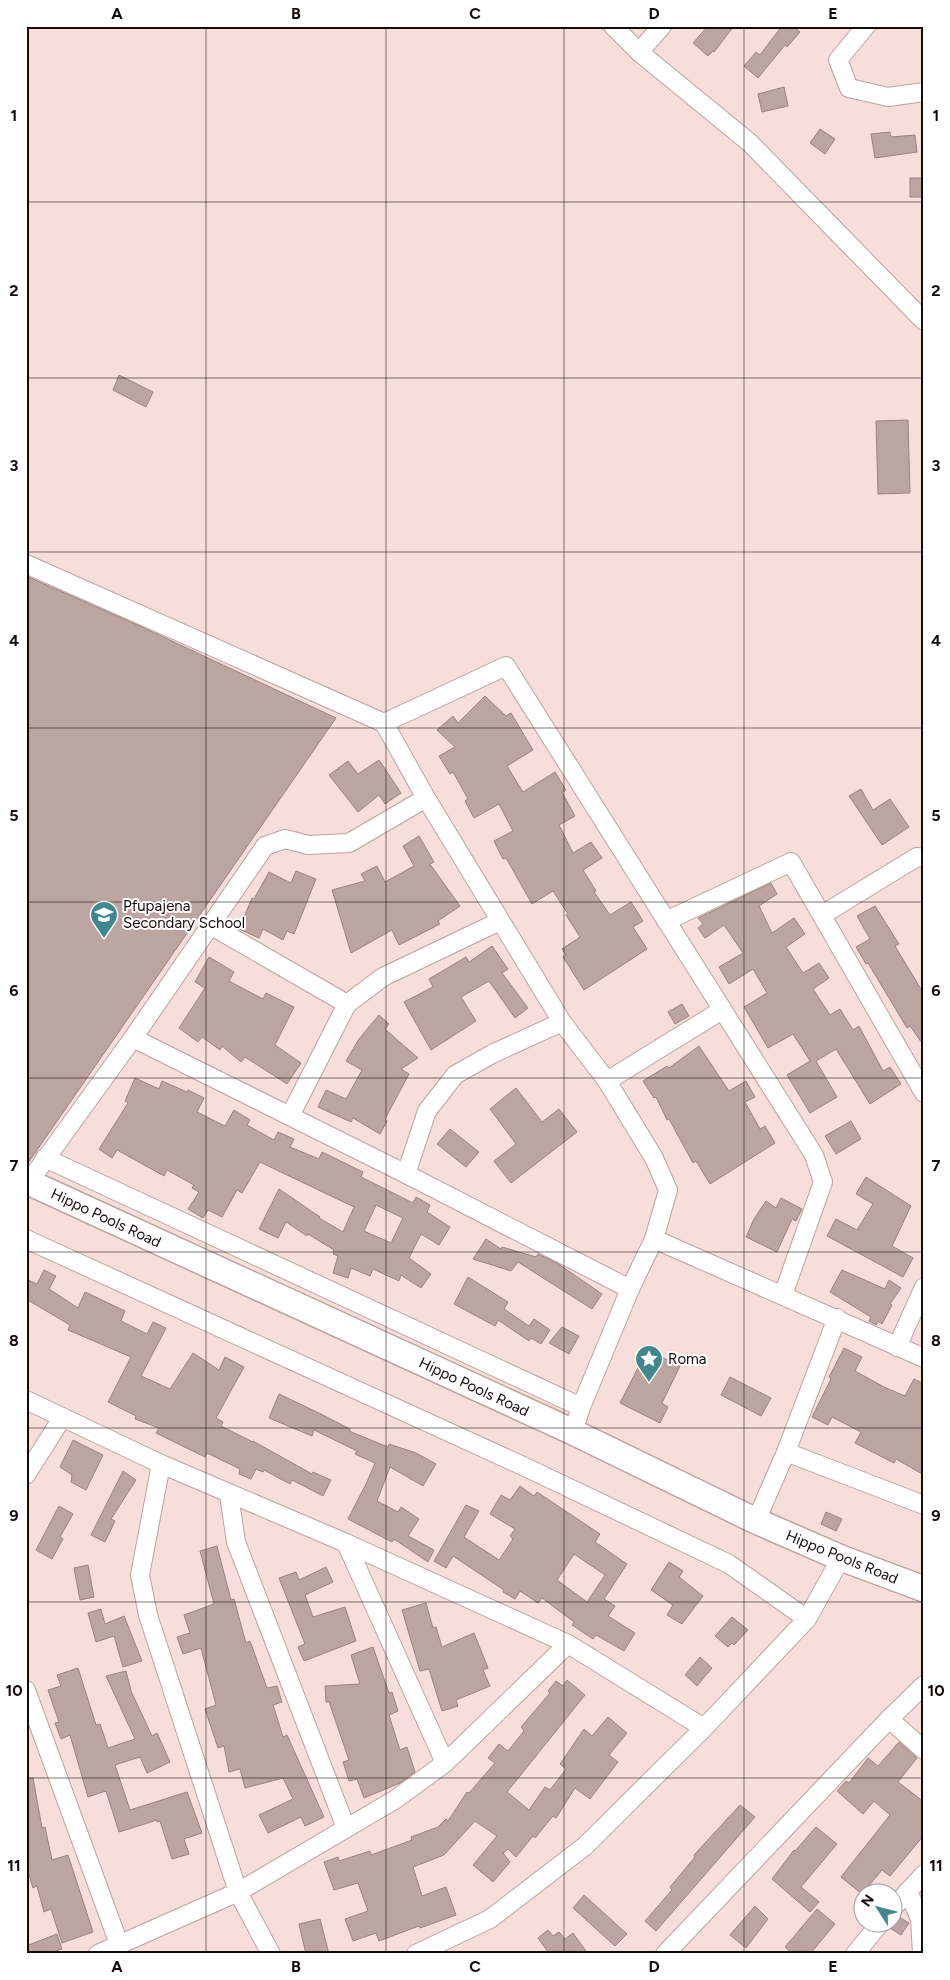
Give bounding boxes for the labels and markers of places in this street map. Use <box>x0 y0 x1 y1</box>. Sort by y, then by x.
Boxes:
place label: Pfupajena Secondary School <box>123 897 245 932</box>
school or university icon: Pfupajena Secondary School <box>89 900 119 939</box>
place icon: Roma <box>634 1344 664 1383</box>
place label: Roma <box>668 1350 707 1368</box>

